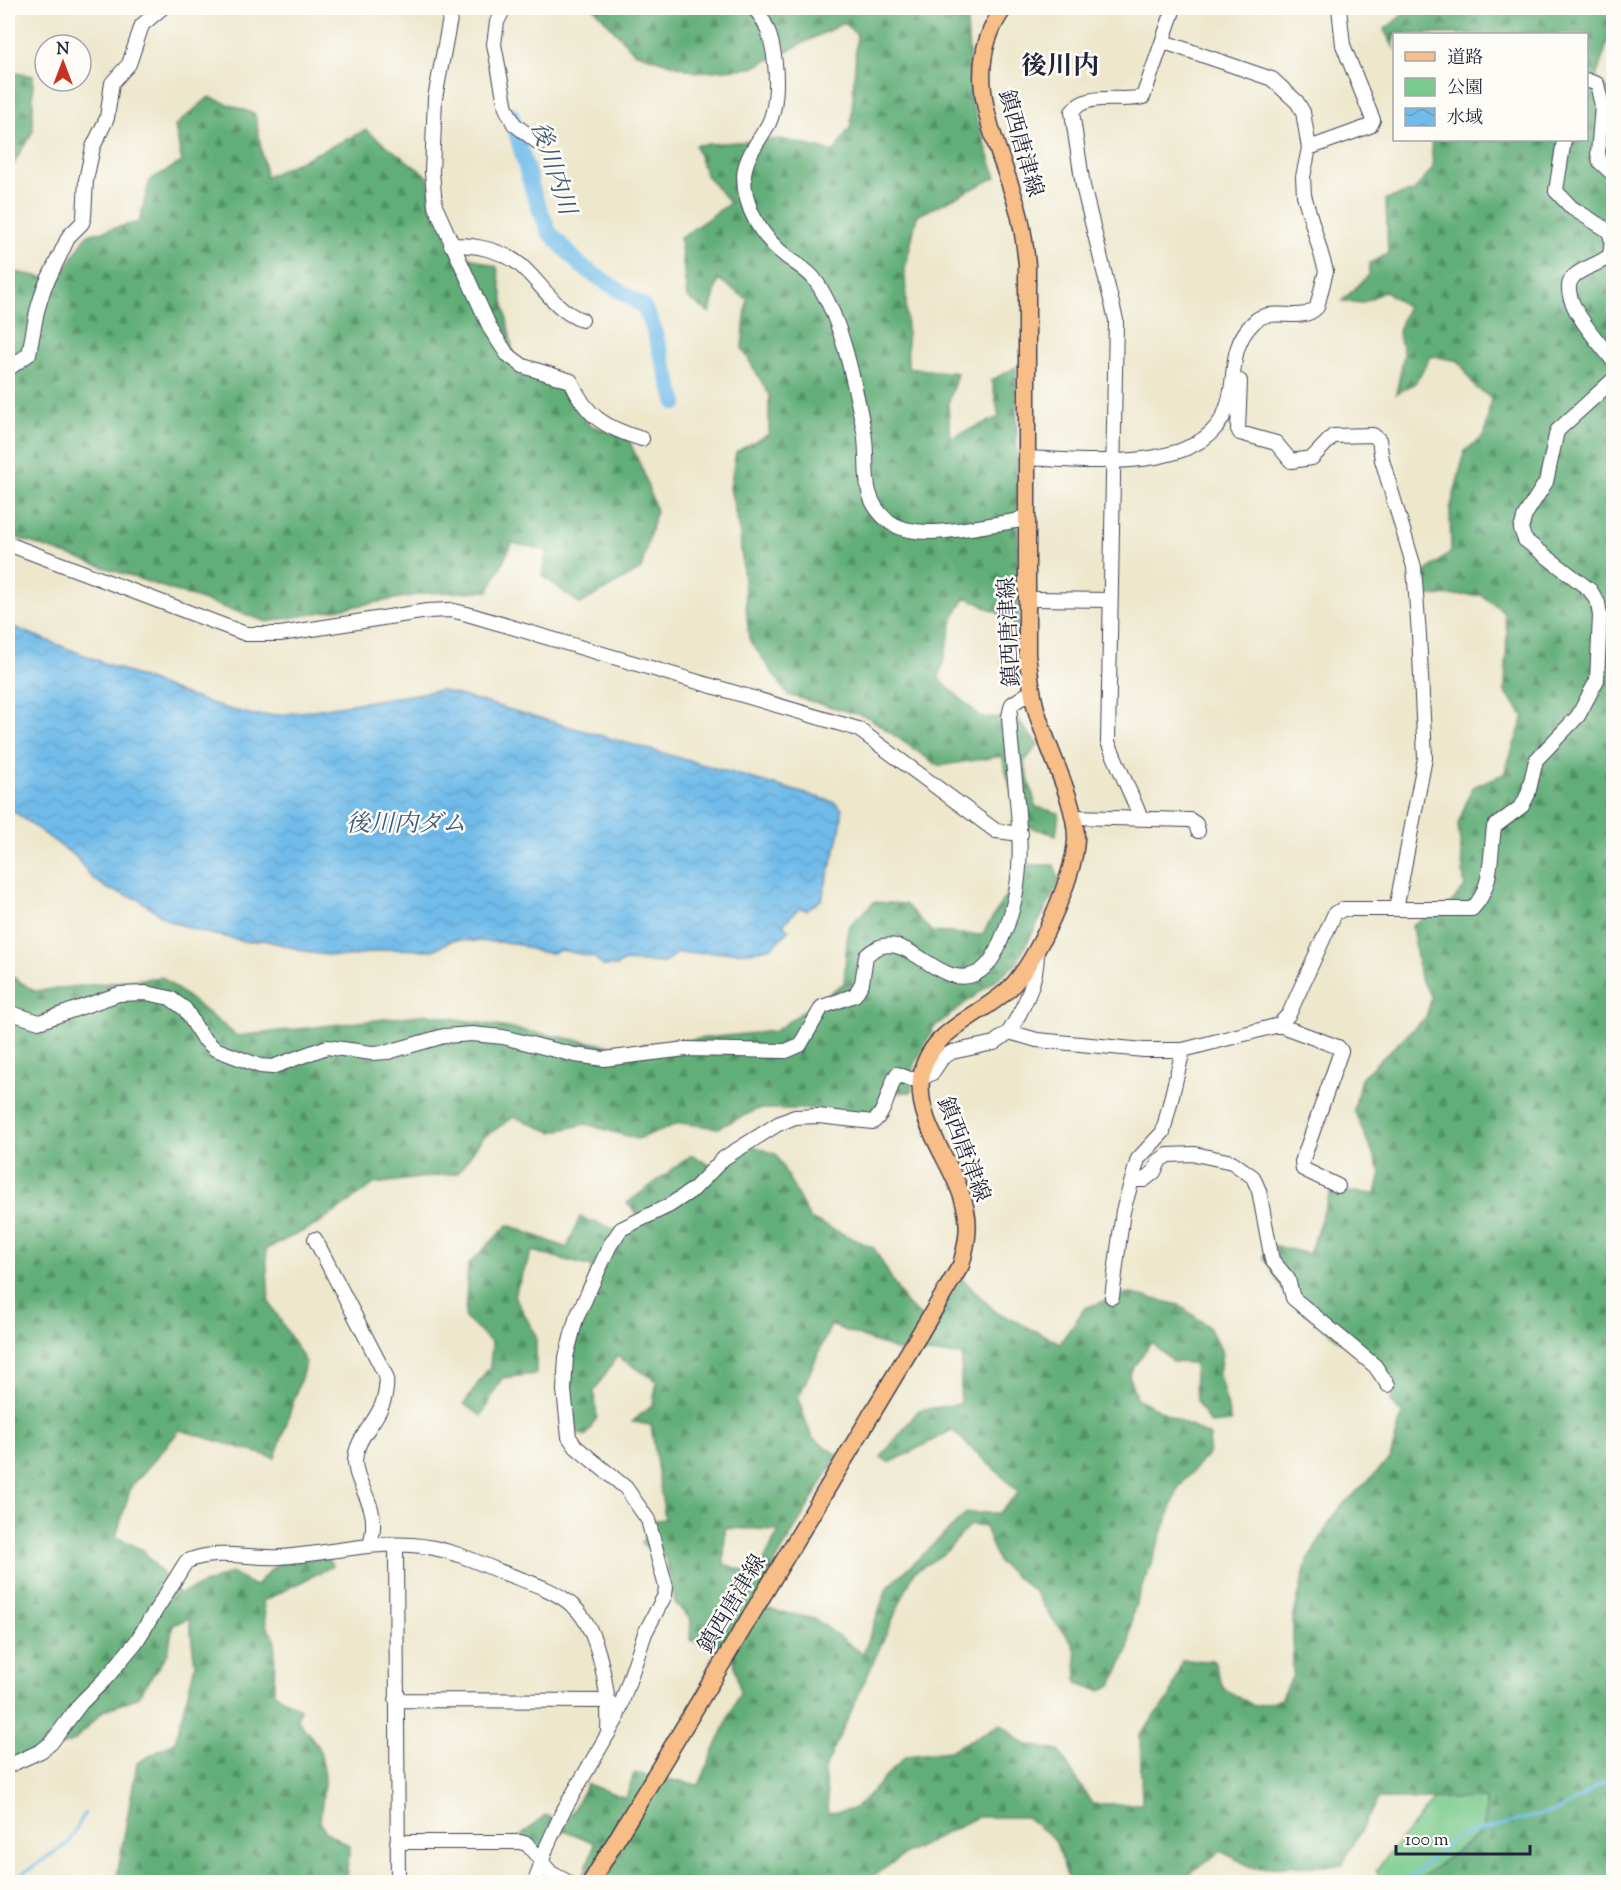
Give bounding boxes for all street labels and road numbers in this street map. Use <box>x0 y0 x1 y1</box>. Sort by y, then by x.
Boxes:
street label: 鎮西唐津線 <box>989 87 1050 201</box>
street label: 鎮西唐津線 <box>992 576 1030 688</box>
street label: 鎮西唐津線 <box>928 1093 997 1207</box>
street label: 鎮西唐津線 <box>692 1549 776 1660</box>

